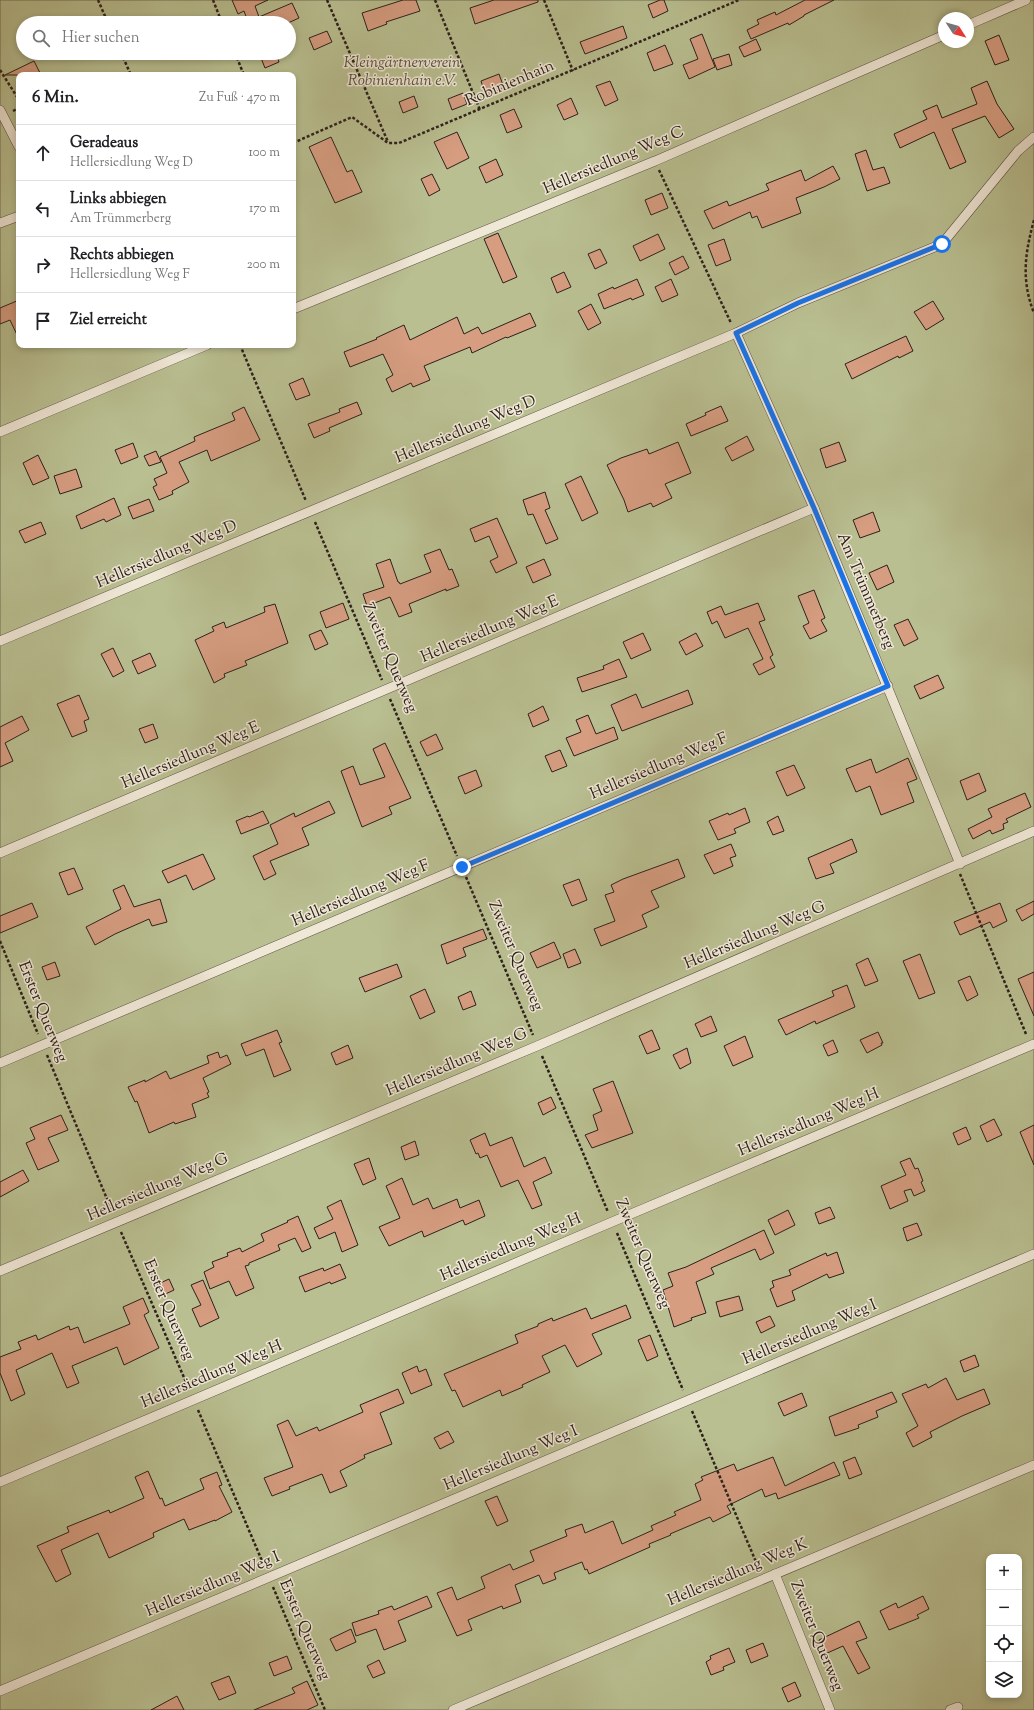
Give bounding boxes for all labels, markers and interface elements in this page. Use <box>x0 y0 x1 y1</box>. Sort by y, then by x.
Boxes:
north arrow <box>938 12 974 48</box>
search box <box>16 16 296 60</box>
icon: search <box>30 27 52 49</box>
text: Hier suchen <box>62 28 140 49</box>
park label: Kleingärtnerverein Robinienhain e.V. <box>343 52 461 93</box>
street label: Robinienhain <box>462 55 558 113</box>
text: 6 Min. <box>32 86 79 110</box>
text: Zu Fuß · 470 m <box>199 89 280 107</box>
street label: Hellersiedlung Weg C <box>540 121 688 201</box>
text: Geradeaus <box>70 133 138 154</box>
icon: ahead <box>32 142 54 164</box>
text: 100 m <box>248 144 280 162</box>
text: Hellersiedlung Weg D <box>70 154 193 172</box>
text: Links abbiegen <box>70 189 167 210</box>
icon: left <box>32 198 54 220</box>
text: 170 m <box>249 200 280 218</box>
text: Am Trümmerberg <box>70 210 171 228</box>
route start <box>933 235 951 253</box>
text: Rechts abbiegen <box>70 245 174 266</box>
icon: right <box>32 254 54 276</box>
text: 200 m <box>247 256 280 274</box>
text: Hellersiedlung Weg F <box>70 266 190 284</box>
icon: arrive <box>32 310 54 332</box>
text: Ziel erreicht <box>70 310 147 331</box>
street label: Hellersiedlung Weg D <box>392 390 540 470</box>
street label: Hellersiedlung Weg D <box>93 515 241 595</box>
street label: Am Trümmerberg <box>830 529 900 653</box>
street label: Hellersiedlung Weg E <box>417 590 563 670</box>
street label: Zweiter Querweg <box>355 599 423 717</box>
street label: Hellersiedlung Weg E <box>118 716 264 796</box>
street label: Hellersiedlung Weg F <box>587 728 731 806</box>
street label: Hellersiedlung Weg F <box>289 855 433 933</box>
route end <box>453 858 471 876</box>
street label: Hellersiedlung Weg G <box>681 896 829 976</box>
street label: Zweiter Querweg <box>481 897 549 1015</box>
street label: Erster Querweg <box>11 958 73 1066</box>
street label: Hellersiedlung Weg G <box>383 1023 531 1103</box>
street label: Hellersiedlung Weg H <box>735 1083 883 1163</box>
street label: Hellersiedlung Weg G <box>84 1148 232 1228</box>
street label: Zweiter Querweg <box>608 1195 676 1313</box>
street label: Hellersiedlung Weg H <box>437 1208 585 1288</box>
street label: Erster Querweg <box>136 1256 200 1364</box>
street label: Hellersiedlung Weg I <box>739 1294 881 1372</box>
street label: Hellersiedlung Weg H <box>138 1335 286 1415</box>
street label: Hellersiedlung Weg I <box>440 1420 582 1498</box>
street label: Hellersiedlung Weg K <box>664 1533 812 1613</box>
street label: Hellersiedlung Weg I <box>142 1546 284 1624</box>
map controls <box>986 1554 1022 1698</box>
button: + <box>986 1554 1022 1590</box>
street label: Erster Querweg <box>272 1576 336 1684</box>
street label: Zweiter Querweg <box>783 1577 849 1695</box>
button: − <box>986 1590 1022 1626</box>
button: locate <box>986 1626 1022 1662</box>
button: layers <box>986 1662 1022 1698</box>

